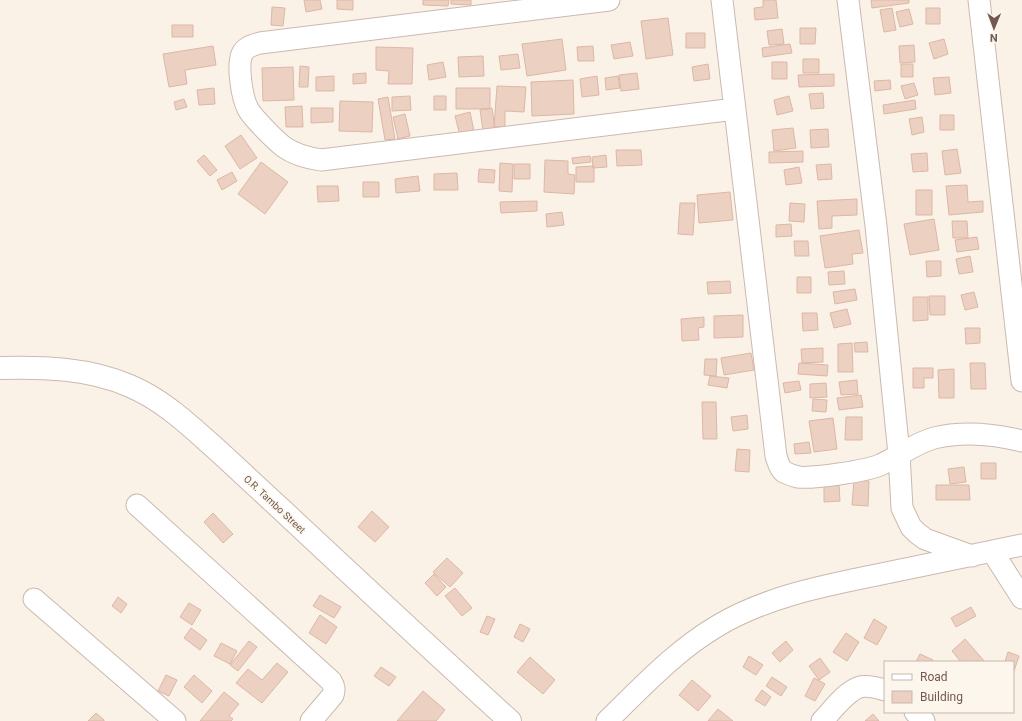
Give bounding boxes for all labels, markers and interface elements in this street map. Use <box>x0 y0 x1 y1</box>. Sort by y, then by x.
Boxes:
north arrow <box>974 8 1014 48</box>
text: N <box>990 31 998 44</box>
street label: O.R. Tambo Street <box>242 473 308 536</box>
legend <box>884 661 1014 713</box>
text: Road <box>920 670 948 684</box>
text: Building <box>920 690 963 704</box>

